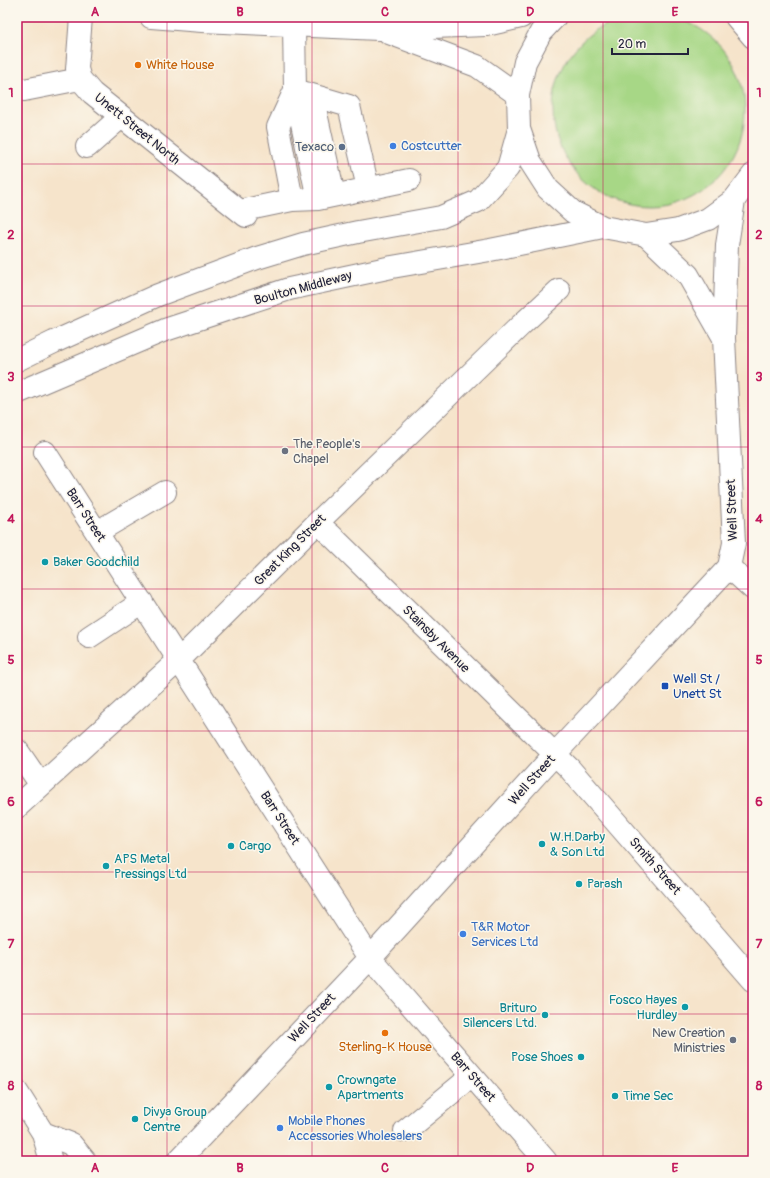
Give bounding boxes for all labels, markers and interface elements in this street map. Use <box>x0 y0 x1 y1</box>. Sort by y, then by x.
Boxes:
text: A <box>91 4 100 20</box>
text: B <box>236 4 244 20</box>
text: C <box>381 4 389 20</box>
text: D <box>526 4 534 20</box>
text: E <box>672 4 679 20</box>
scale bar <box>612 30 688 56</box>
text: 20 m <box>618 37 647 52</box>
place label: White House <box>146 57 215 73</box>
marker: White House <box>133 60 143 70</box>
text: 1 <box>8 85 14 101</box>
text: 1 <box>756 85 762 101</box>
street label: Unett Street North <box>91 90 183 168</box>
place label: Costcutter <box>401 138 462 154</box>
place label: Texaco <box>295 139 334 155</box>
marker: Costcutter <box>388 141 398 151</box>
marker: Texaco <box>337 142 347 152</box>
text: 2 <box>7 227 15 243</box>
text: 2 <box>755 227 763 243</box>
street label: Boulton Middleway <box>252 267 354 309</box>
text: 3 <box>7 369 15 385</box>
text: 3 <box>755 369 763 385</box>
place label: The People's Chapel <box>293 436 360 467</box>
marker: The People's Chapel <box>280 446 290 456</box>
street label: Well Street <box>723 478 741 541</box>
street label: Barr Street <box>63 485 110 545</box>
street label: Great King Street <box>251 510 330 589</box>
text: 4 <box>7 511 15 527</box>
text: 4 <box>755 511 763 527</box>
place label: Baker Goodchild <box>53 554 139 570</box>
marker: Baker Goodchild <box>40 557 50 567</box>
street label: Stainsby Avenue <box>399 602 473 676</box>
text: 5 <box>7 652 15 668</box>
text: 5 <box>755 652 763 668</box>
place label: Well St / Unett St <box>673 671 722 702</box>
marker: Well St / Unett St <box>660 681 670 691</box>
street label: Well Street <box>505 751 559 808</box>
street label: Barr Street <box>257 788 304 848</box>
text: 6 <box>7 794 15 810</box>
text: 6 <box>755 794 763 810</box>
place label: W.H.Darby & Son Ltd <box>550 829 605 860</box>
street label: Smith Street <box>626 834 685 899</box>
place label: Cargo <box>239 838 271 854</box>
marker: W.H.Darby & Son Ltd <box>537 839 547 849</box>
marker: Cargo <box>226 841 236 851</box>
place label: APS Metal Pressings Ltd <box>114 851 187 882</box>
marker: APS Metal Pressings Ltd <box>101 861 111 871</box>
place label: Parash <box>587 876 622 892</box>
marker: Parash <box>574 879 584 889</box>
place label: T&R Motor Services Ltd <box>471 919 538 950</box>
marker: T&R Motor Services Ltd <box>458 929 468 939</box>
text: 7 <box>8 936 15 952</box>
text: 7 <box>756 936 763 952</box>
street label: Well Street <box>285 989 339 1046</box>
place label: Fosco Hayes Hurdley <box>609 992 677 1023</box>
place label: Brituro Silencers Ltd. <box>462 1000 537 1031</box>
marker: Fosco Hayes Hurdley <box>680 1002 690 1012</box>
marker: Brituro Silencers Ltd. <box>540 1010 550 1020</box>
place label: New Creation Ministries <box>652 1025 725 1056</box>
marker: Sterling-K House <box>380 1028 390 1038</box>
marker: New Creation Ministries <box>728 1035 738 1045</box>
place label: Sterling-K House <box>338 1039 432 1055</box>
street label: Barr Street <box>447 1049 499 1106</box>
place label: Pose Shoes <box>511 1049 573 1065</box>
marker: Pose Shoes <box>576 1052 586 1062</box>
place label: Crowngate Apartments <box>337 1072 404 1103</box>
text: 8 <box>8 1078 15 1094</box>
text: 8 <box>756 1078 763 1094</box>
marker: Crowngate Apartments <box>324 1082 334 1092</box>
place label: Time Sec <box>623 1088 674 1104</box>
marker: Time Sec <box>610 1091 620 1101</box>
place label: Divya Group Centre <box>143 1104 207 1135</box>
place label: Mobile Phones Accessories Wholesalers <box>288 1113 422 1144</box>
marker: Divya Group Centre <box>130 1114 140 1124</box>
marker: Mobile Phones Accessories Wholesalers <box>275 1123 285 1133</box>
text: A <box>91 1160 100 1176</box>
text: B <box>236 1160 244 1176</box>
text: C <box>381 1160 389 1176</box>
text: D <box>526 1160 534 1176</box>
text: E <box>672 1160 679 1176</box>

